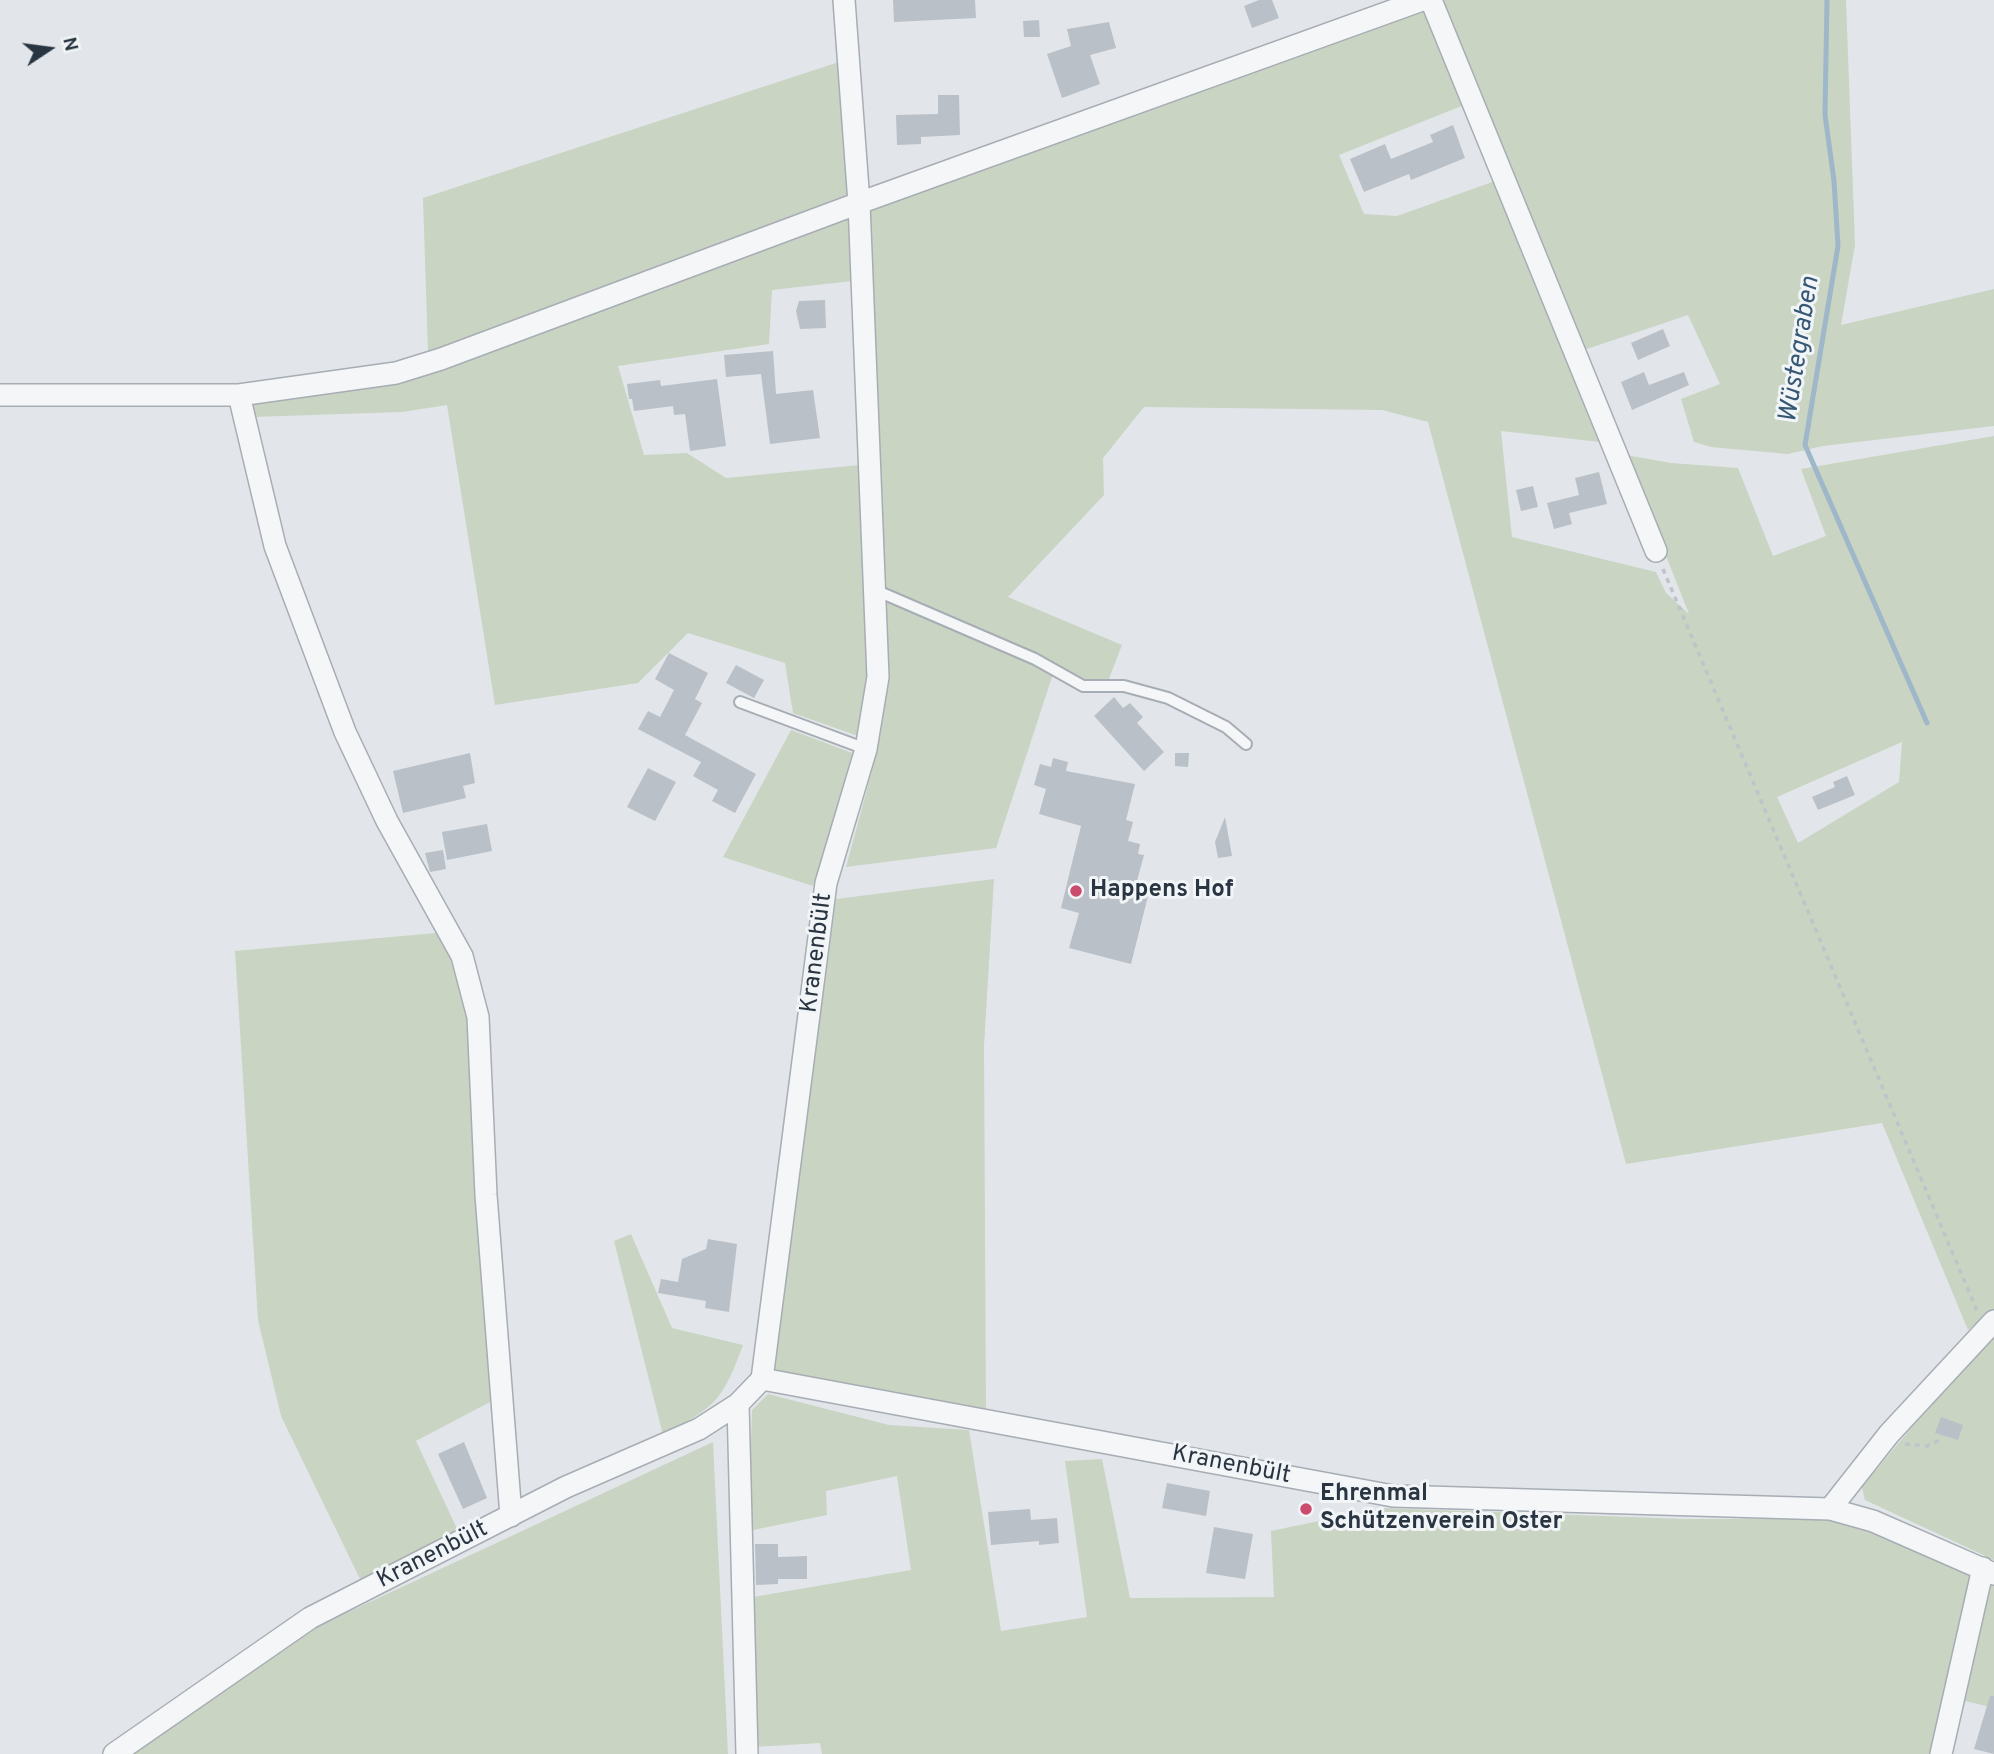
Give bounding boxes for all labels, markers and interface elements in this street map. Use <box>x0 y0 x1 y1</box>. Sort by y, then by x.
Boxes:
north arrow <box>14 14 84 84</box>
text: N <box>56 35 83 54</box>
water label: Wüstegraben <box>1774 275 1828 425</box>
place label: Happens Hof <box>1090 877 1233 905</box>
marker: Happens Hof <box>1068 883 1084 899</box>
street label: Kranenbült <box>796 891 840 1015</box>
street label: Kranenbült <box>1169 1440 1293 1492</box>
place label: Ehrenmal Schützenverein Oster <box>1320 1481 1562 1537</box>
marker: Ehrenmal Schützenverein Oster <box>1298 1501 1314 1517</box>
street label: Kranenbült <box>373 1516 493 1596</box>

